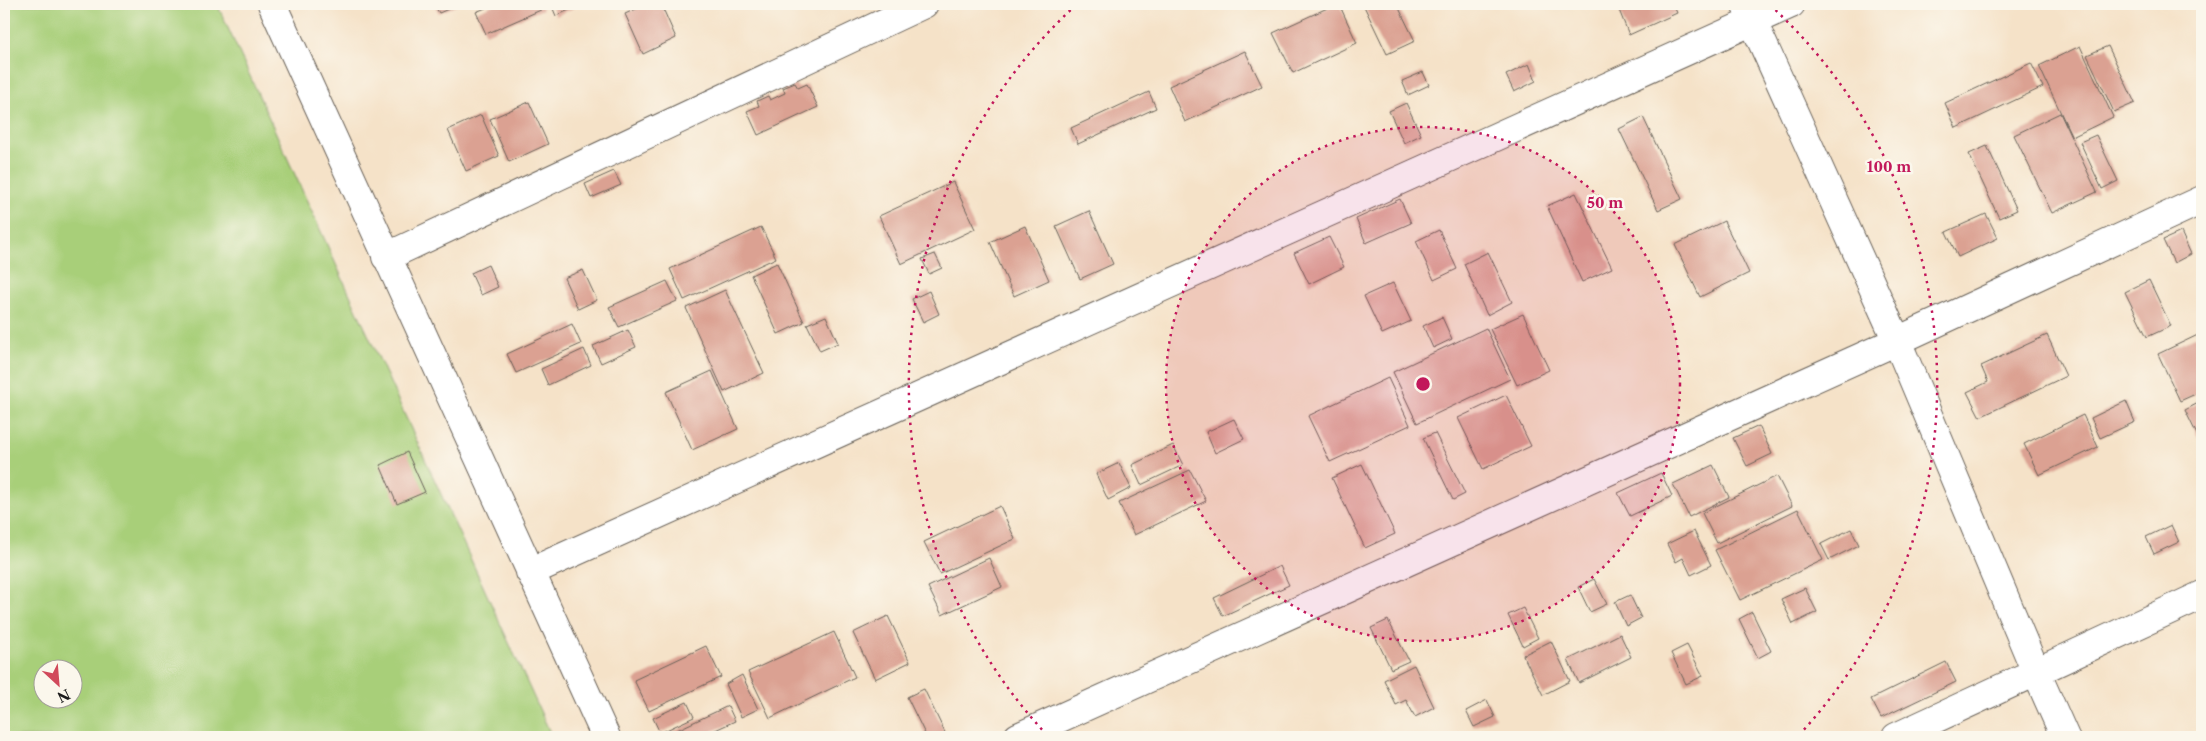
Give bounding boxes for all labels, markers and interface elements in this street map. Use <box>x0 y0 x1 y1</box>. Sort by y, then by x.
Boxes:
text: 100 m <box>1867 157 1911 176</box>
text: 50 m <box>1587 193 1623 212</box>
centre of rings <box>1414 375 1432 393</box>
north arrow <box>32 658 82 708</box>
text: N <box>54 685 73 706</box>

